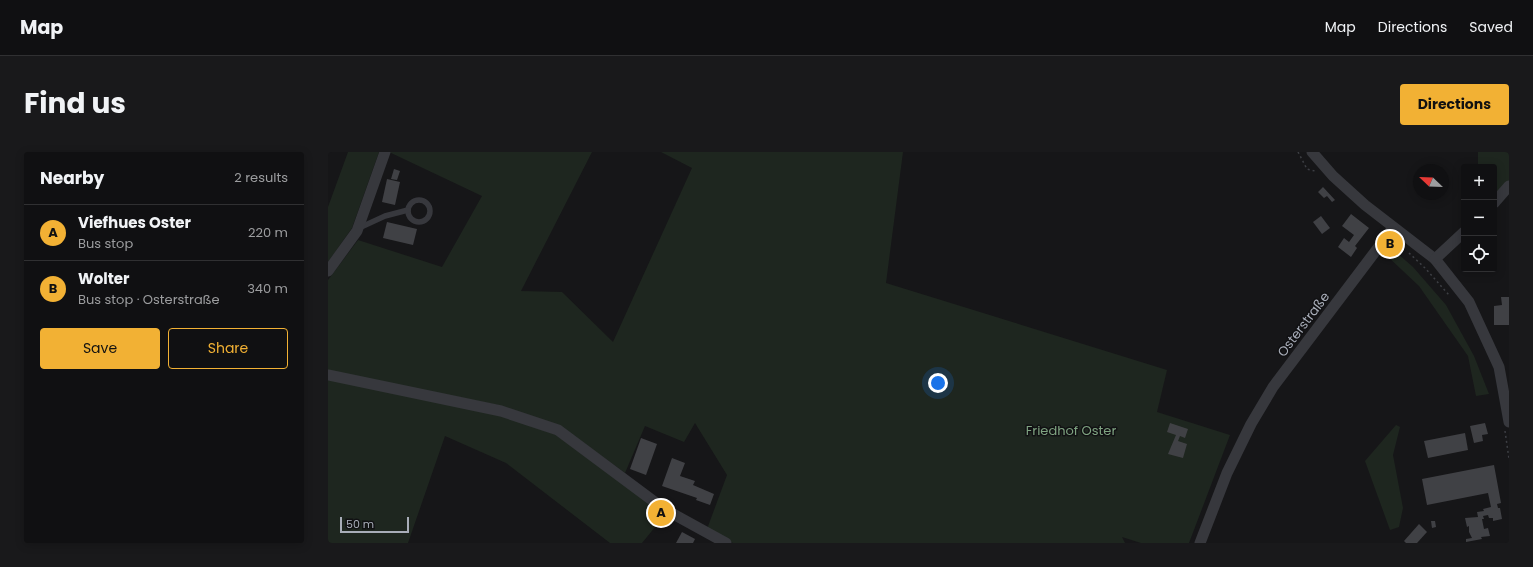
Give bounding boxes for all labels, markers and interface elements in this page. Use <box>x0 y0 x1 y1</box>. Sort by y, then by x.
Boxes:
text: Map <box>20 14 63 41</box>
text: Map <box>1325 17 1356 37</box>
text: Directions <box>1378 17 1447 37</box>
text: Saved <box>1469 17 1513 37</box>
text: Find us <box>24 84 126 123</box>
button: Directions <box>1400 84 1509 125</box>
north arrow <box>1413 164 1449 200</box>
map controls <box>1461 164 1497 272</box>
button: + <box>1461 164 1497 200</box>
text: Nearby <box>40 166 104 190</box>
text: 2 results <box>234 168 288 187</box>
button: − <box>1461 200 1497 236</box>
text: Viefhues Oster <box>78 212 191 233</box>
text: A <box>48 223 58 242</box>
text: 220 m <box>248 223 288 242</box>
pin: B <box>1377 229 1403 259</box>
text: Bus stop <box>78 234 133 253</box>
button: locate <box>1461 236 1497 272</box>
text: Wolter <box>78 268 130 289</box>
text: B <box>49 279 57 298</box>
text: 340 m <box>247 279 288 298</box>
street label: Osterstraße <box>1273 288 1334 361</box>
text: Bus stop · Osterstraße <box>78 290 220 309</box>
button: Save <box>40 328 160 369</box>
button: Share <box>168 328 288 369</box>
your location <box>928 373 948 393</box>
park label: Friedhof Oster <box>1026 421 1116 440</box>
pin: A <box>648 498 674 528</box>
scale bar <box>340 515 409 534</box>
text: 50 m <box>346 516 374 532</box>

